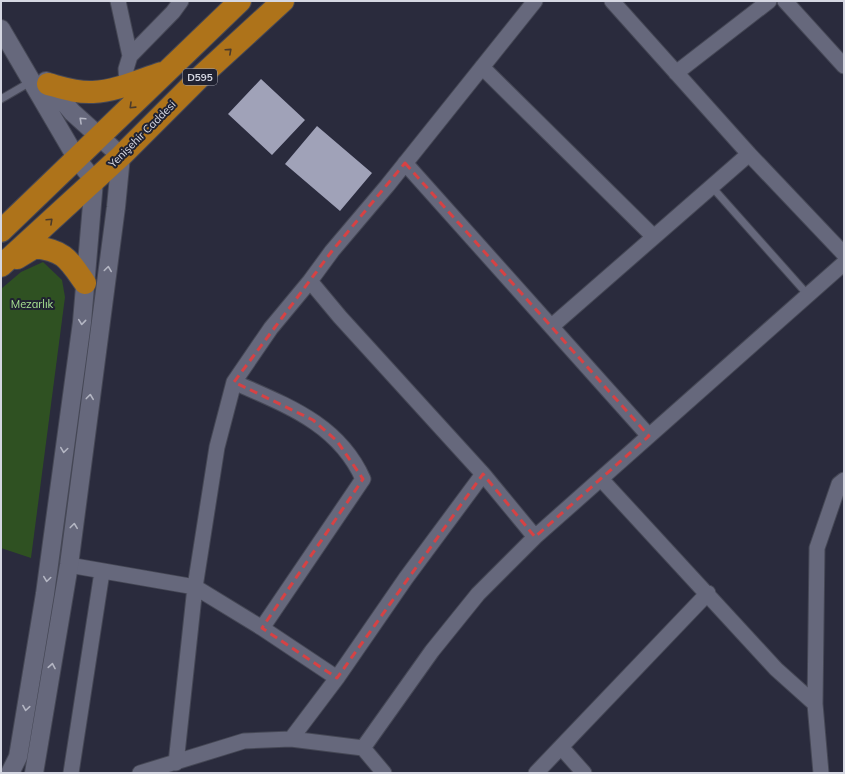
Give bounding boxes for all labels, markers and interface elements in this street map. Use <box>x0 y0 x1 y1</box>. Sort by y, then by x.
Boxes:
one-way arrow <box>224 48 232 56</box>
road number: D595 <box>183 69 217 85</box>
street label: Yenişehir Caddesi <box>105 97 179 171</box>
one-way arrow <box>129 101 137 109</box>
one-way arrow <box>79 117 87 125</box>
one-way arrow <box>46 219 53 226</box>
one-way arrow <box>103 266 112 272</box>
park label: Mezarlık <box>11 297 54 311</box>
one-way arrow <box>78 319 87 325</box>
one-way arrow <box>85 394 94 401</box>
one-way arrow <box>60 447 69 454</box>
one-way arrow <box>69 523 78 530</box>
one-way arrow <box>43 576 52 582</box>
one-way arrow <box>47 662 56 669</box>
one-way arrow <box>22 704 31 711</box>

